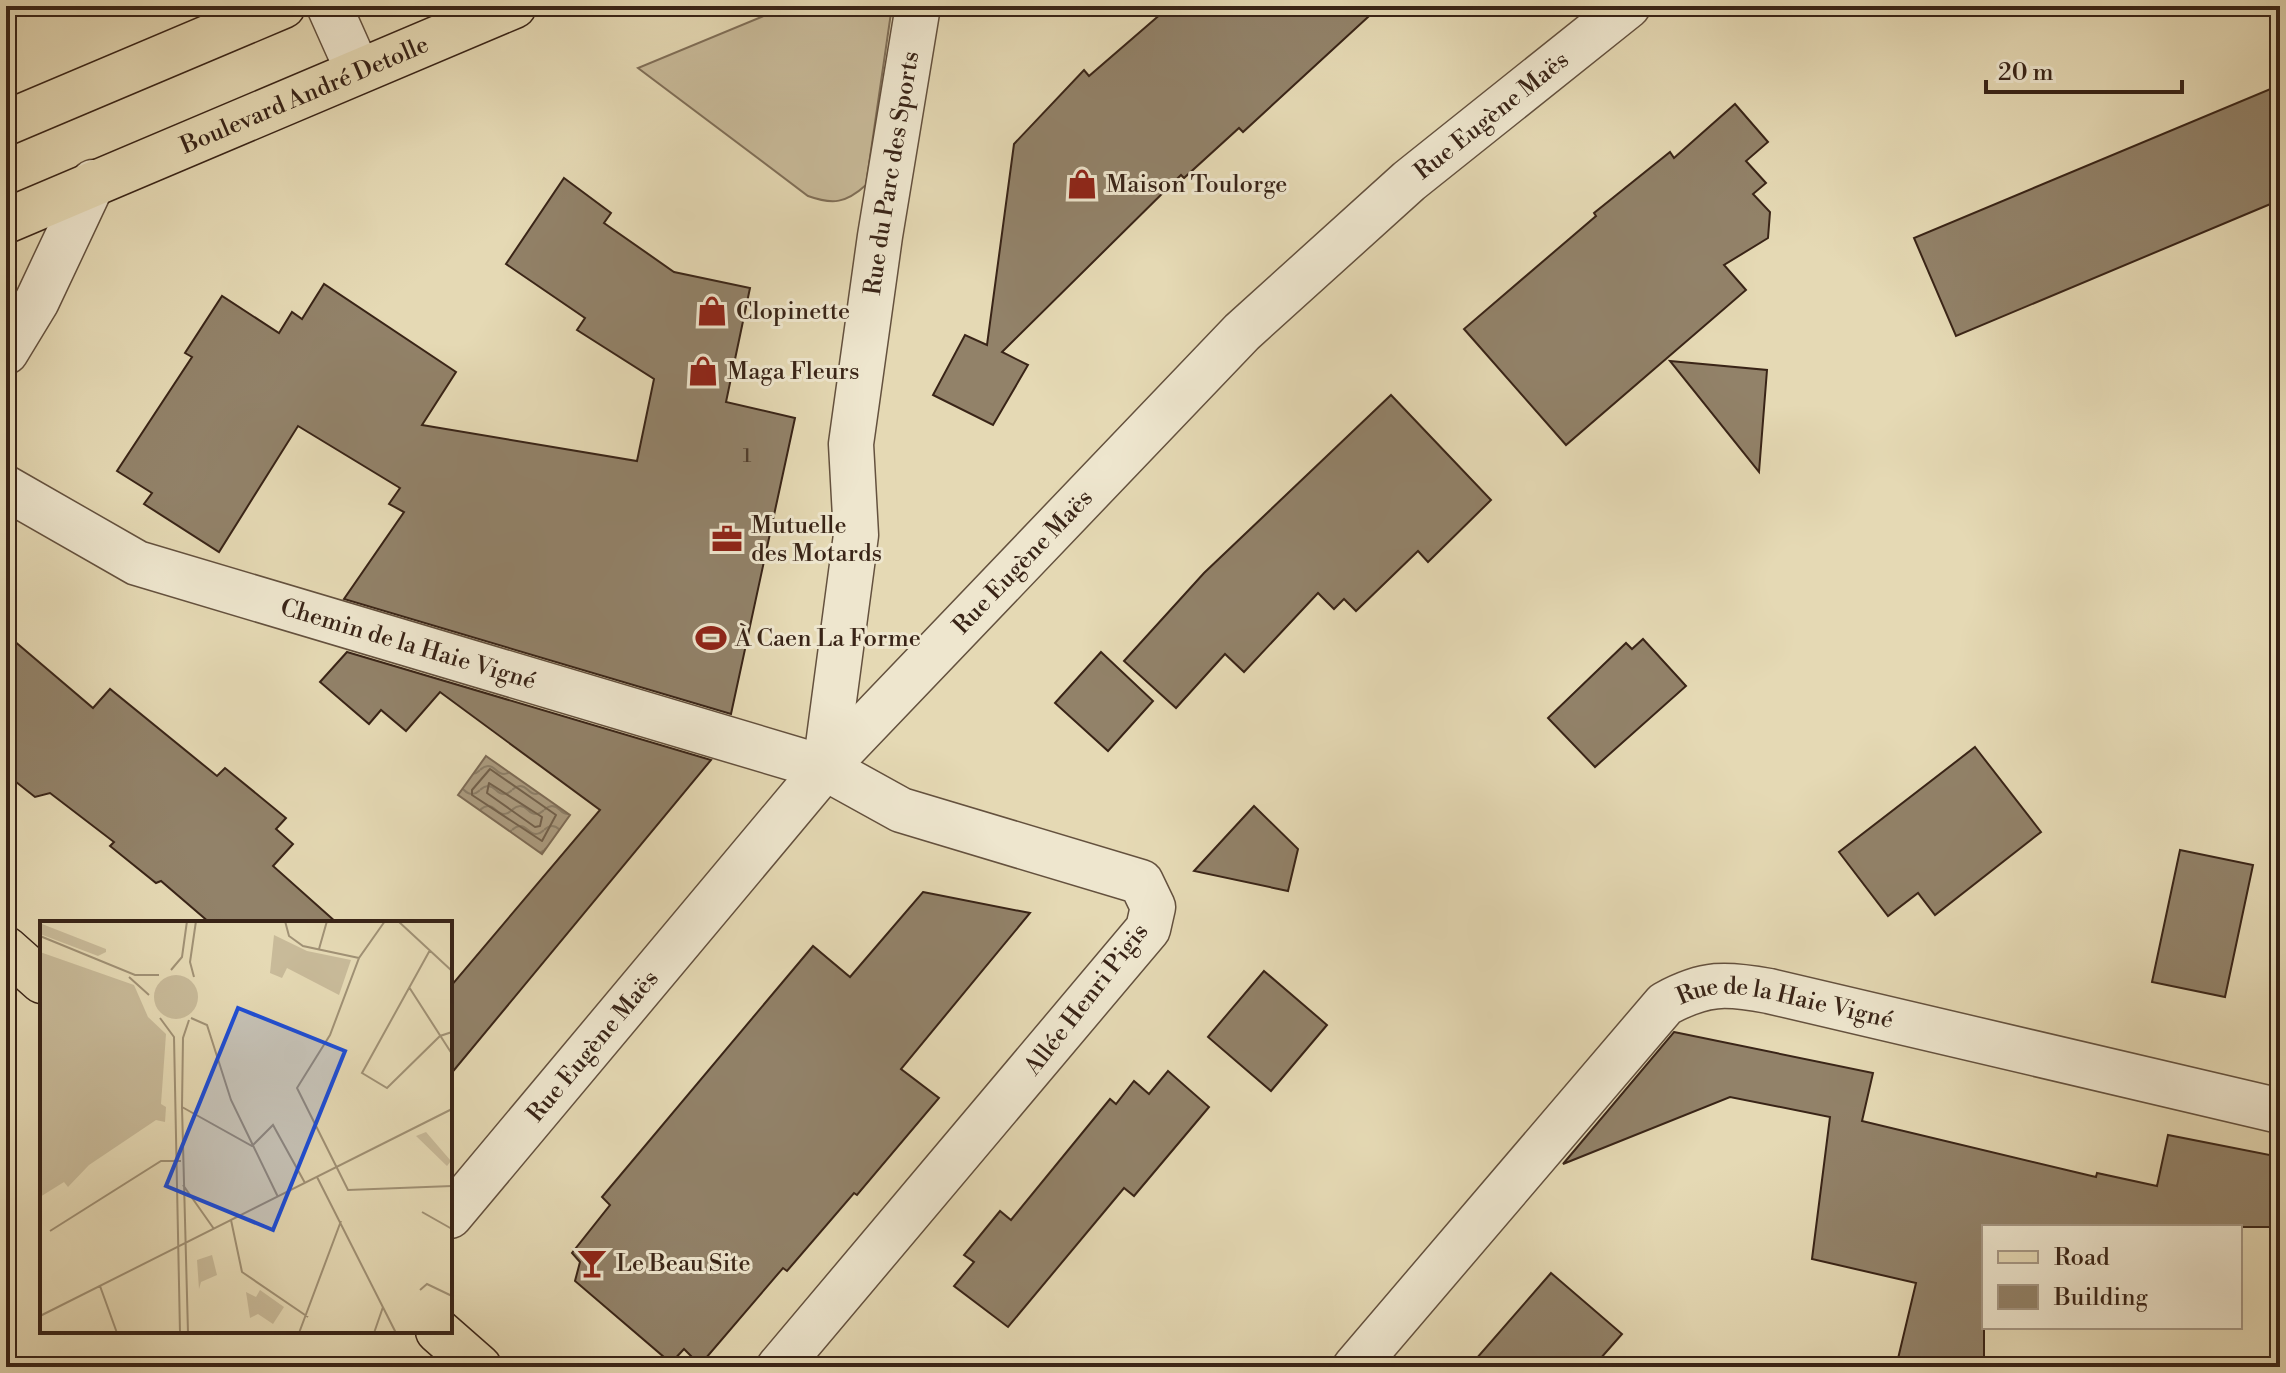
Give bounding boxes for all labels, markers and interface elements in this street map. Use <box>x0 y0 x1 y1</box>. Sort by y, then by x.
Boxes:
street label: Boulevard André Detolle <box>175 30 433 162</box>
scale bar <box>1986 44 2182 94</box>
street label: Rue Eugène Maës <box>1409 45 1575 187</box>
street label: Rue du Parc des Sports <box>858 49 926 297</box>
text: 20 m <box>1998 58 2054 88</box>
shop icon: Maison Toulorge <box>1065 167 1099 201</box>
place label: Maison Toulorge <box>1106 170 1287 200</box>
shop icon: Clopinette <box>695 294 729 328</box>
place label: Clopinette <box>736 297 850 327</box>
shop icon: Maga Fleurs <box>686 354 720 388</box>
place label: Maga Fleurs <box>727 357 859 387</box>
house number: 1 <box>743 444 752 469</box>
street label: Rue Eugène Maës <box>947 483 1100 641</box>
place label: Mutuelle des Motards <box>751 511 882 569</box>
office icon: Mutuelle des Motards <box>710 522 744 556</box>
street label: Chemin de la Haie Vigné <box>277 593 539 697</box>
sports icon: À Caen La Forme <box>694 621 728 655</box>
place label: À Caen La Forme <box>734 623 921 654</box>
street label: Allée Henri Pigis <box>1018 918 1155 1082</box>
inset map <box>40 921 452 1333</box>
street label: Rue Eugène Maës <box>521 964 666 1129</box>
street label: Rue de la Haie Vigné <box>1672 972 1896 1036</box>
legend <box>1982 1225 2242 1329</box>
text: Road <box>2054 1243 2110 1273</box>
bar icon: Le Beau Site <box>575 1246 609 1280</box>
place label: Le Beau Site <box>616 1249 751 1279</box>
text: Building <box>2053 1283 2148 1313</box>

